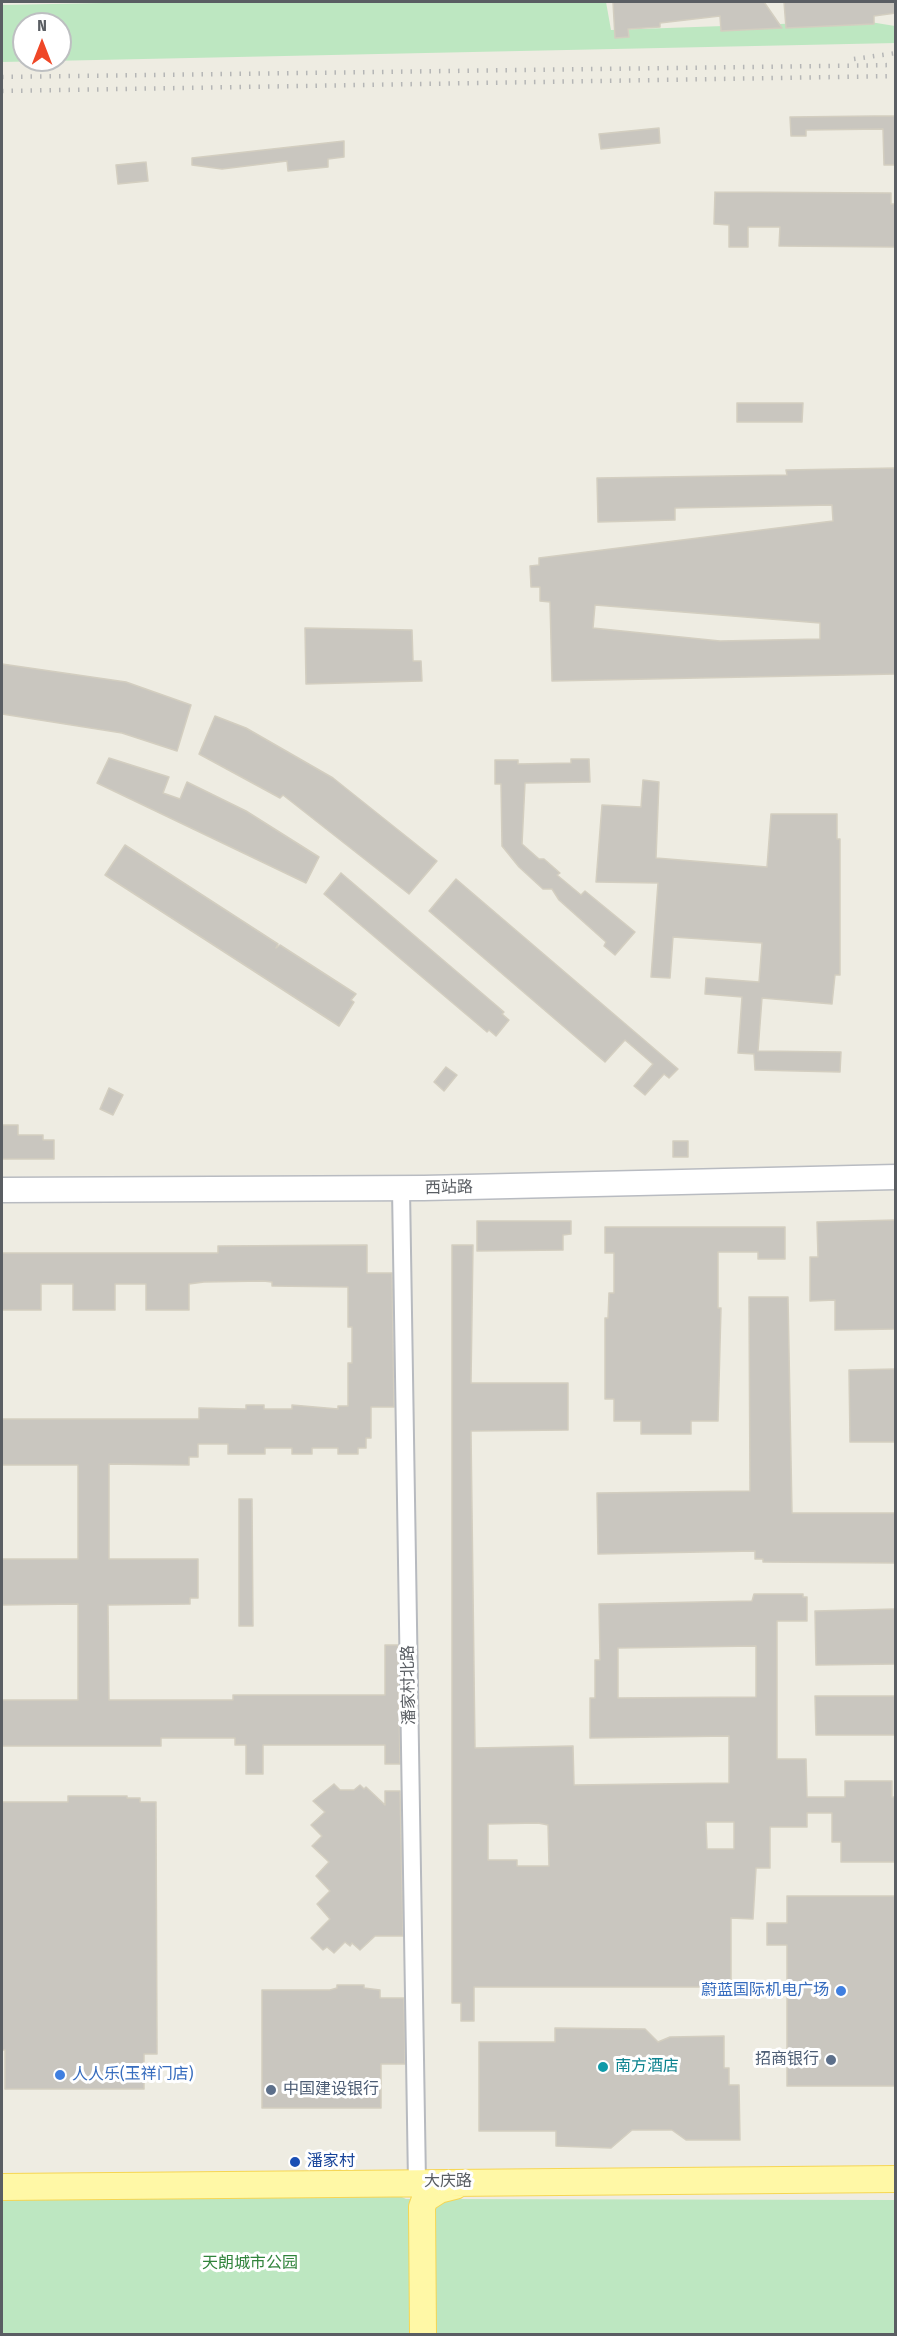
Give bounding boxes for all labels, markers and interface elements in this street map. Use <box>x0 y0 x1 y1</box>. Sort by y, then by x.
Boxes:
north arrow <box>12 12 72 72</box>
text: N <box>37 16 47 35</box>
street label: 西站路 <box>425 1178 473 1198</box>
street label: 潘家村北路 <box>399 1645 419 1725</box>
place label: 蔚蓝国际机电广场 <box>701 1981 829 2001</box>
marker: 蔚蓝国际机电广场 <box>834 1984 848 1998</box>
place label: 招商银行 <box>755 2050 819 2070</box>
marker: 招商银行 <box>824 2053 838 2067</box>
place label: 南方酒店 <box>615 2057 679 2077</box>
marker: 南方酒店 <box>596 2060 610 2074</box>
place label: 人人乐(玉祥门店) <box>72 2065 193 2085</box>
marker: 人人乐(玉祥门店) <box>53 2068 67 2082</box>
place label: 中国建设银行 <box>283 2080 379 2100</box>
marker: 中国建设银行 <box>264 2083 278 2097</box>
place label: 潘家村 <box>307 2152 355 2172</box>
marker: 潘家村 <box>288 2155 302 2169</box>
street label: 大庆路 <box>424 2172 472 2192</box>
park label: 天朗城市公园 <box>202 2254 298 2274</box>

